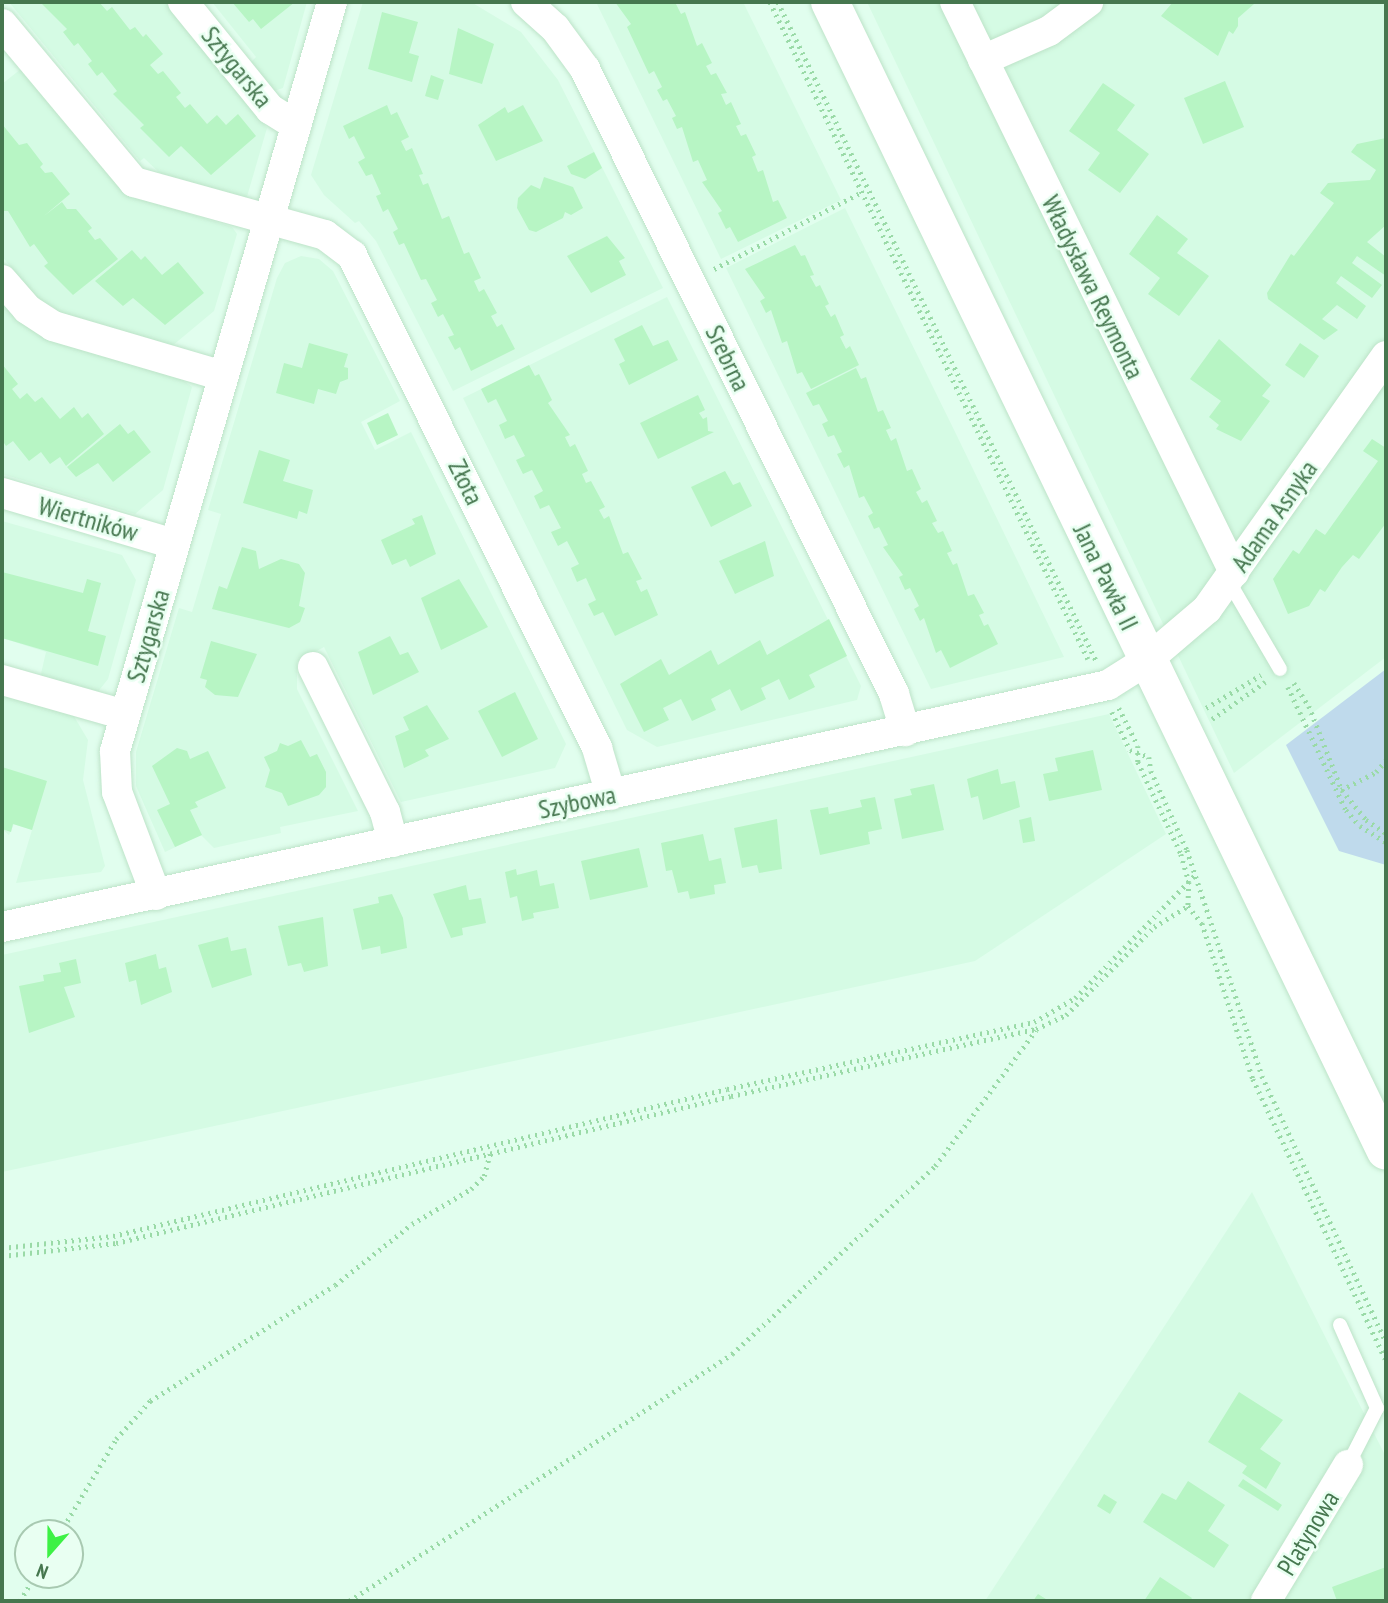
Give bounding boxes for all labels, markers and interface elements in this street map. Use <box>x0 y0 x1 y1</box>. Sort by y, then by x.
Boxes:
street label: Sztygarska <box>195 20 279 114</box>
street label: Władysława Reymonta <box>1035 190 1151 384</box>
street label: Srebrna <box>699 320 757 396</box>
street label: Złota <box>442 454 490 510</box>
street label: Adama Asnyka <box>1224 454 1324 578</box>
street label: Wiertników <box>35 490 141 548</box>
street label: Jana Pawła II <box>1067 519 1145 635</box>
street label: Sztygarska <box>120 586 176 686</box>
street label: Szybowa <box>536 779 618 825</box>
street label: Platynowa <box>1271 1485 1345 1581</box>
north arrow <box>14 1519 84 1589</box>
text: N <box>33 1559 51 1585</box>

